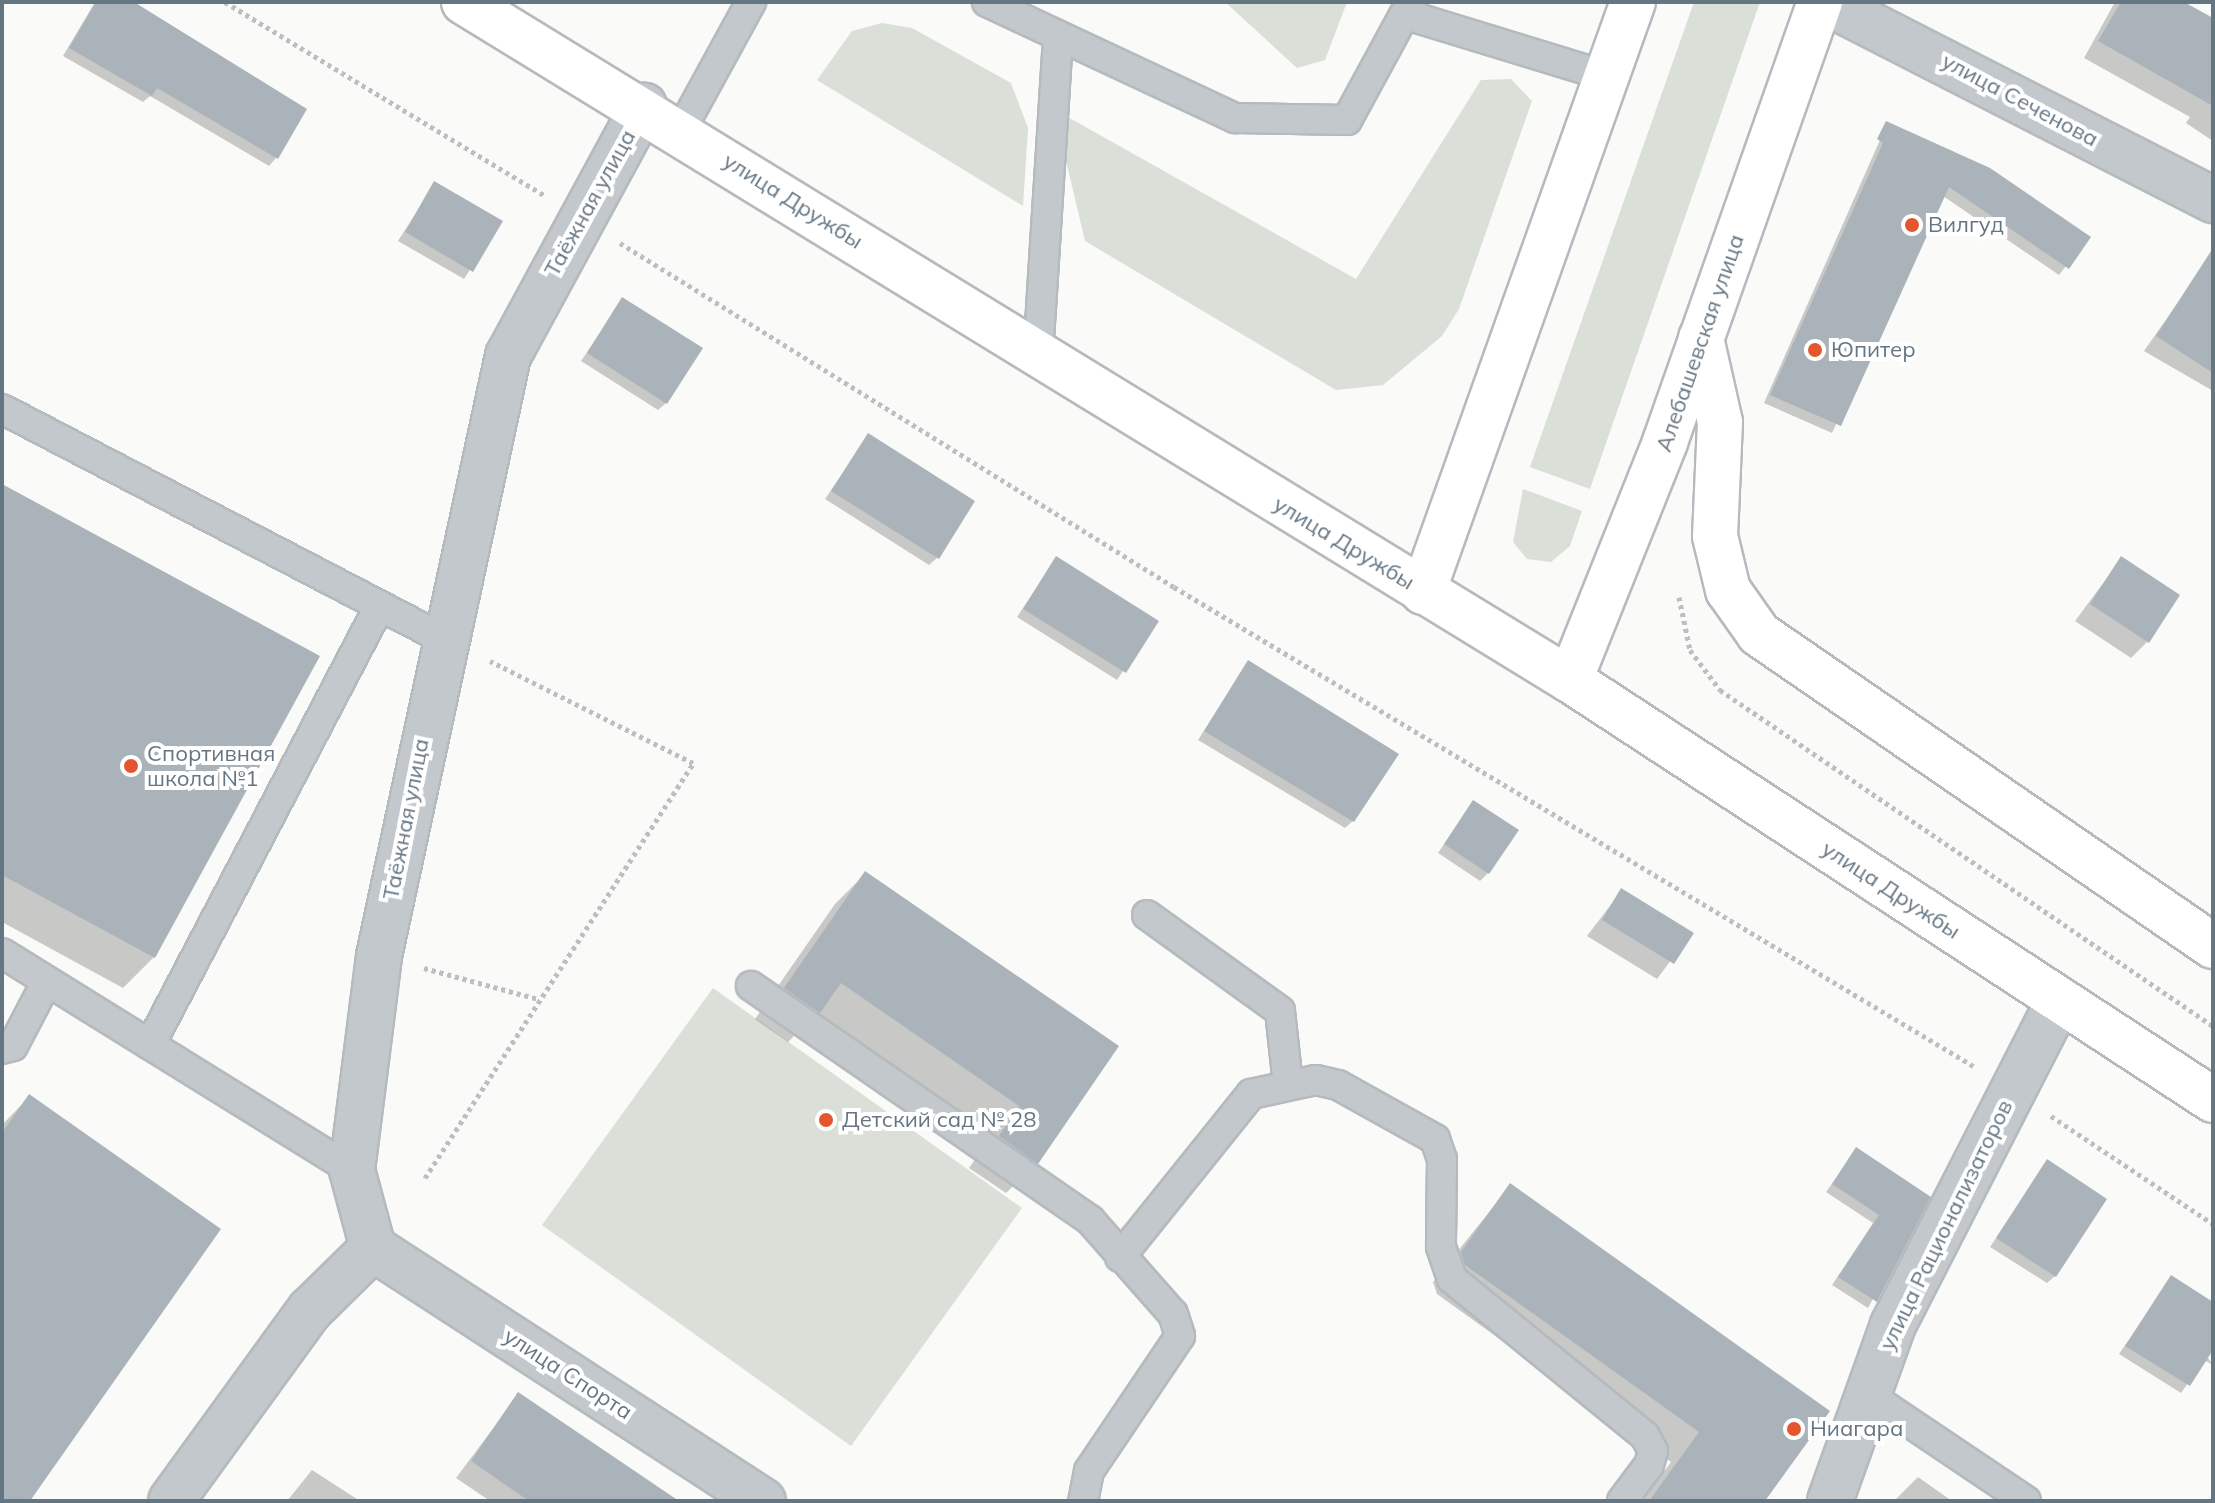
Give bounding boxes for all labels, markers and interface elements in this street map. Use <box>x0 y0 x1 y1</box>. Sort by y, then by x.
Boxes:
street label: улица Сеченова <box>1937 48 2103 152</box>
street label: Таёжная улица <box>539 125 641 281</box>
street label: улица Дружбы <box>718 148 868 254</box>
place label: Вилгуд <box>1928 212 2004 238</box>
marker: Вилгуд <box>1903 216 1921 234</box>
street label: Алебашевская улица <box>1650 231 1750 455</box>
place label: Юпитер <box>1831 337 1916 363</box>
marker: Юпитер <box>1806 341 1824 359</box>
street label: улица Дружбы <box>1269 491 1419 595</box>
street label: Таёжная улица <box>377 736 435 902</box>
place label: Спортивная школа №1 <box>147 740 275 792</box>
marker: Спортивная школа №1 <box>122 757 140 775</box>
street label: улица Дружбы <box>1817 835 1965 945</box>
street label: улица Рационализаторов <box>1874 1096 2018 1354</box>
place label: Детский сад № 28 <box>842 1107 1036 1133</box>
marker: Детский сад № 28 <box>817 1111 835 1129</box>
street label: улица Спорта <box>499 1323 637 1425</box>
place label: Ниагара <box>1810 1416 1903 1442</box>
marker: Ниагара <box>1785 1420 1803 1438</box>

